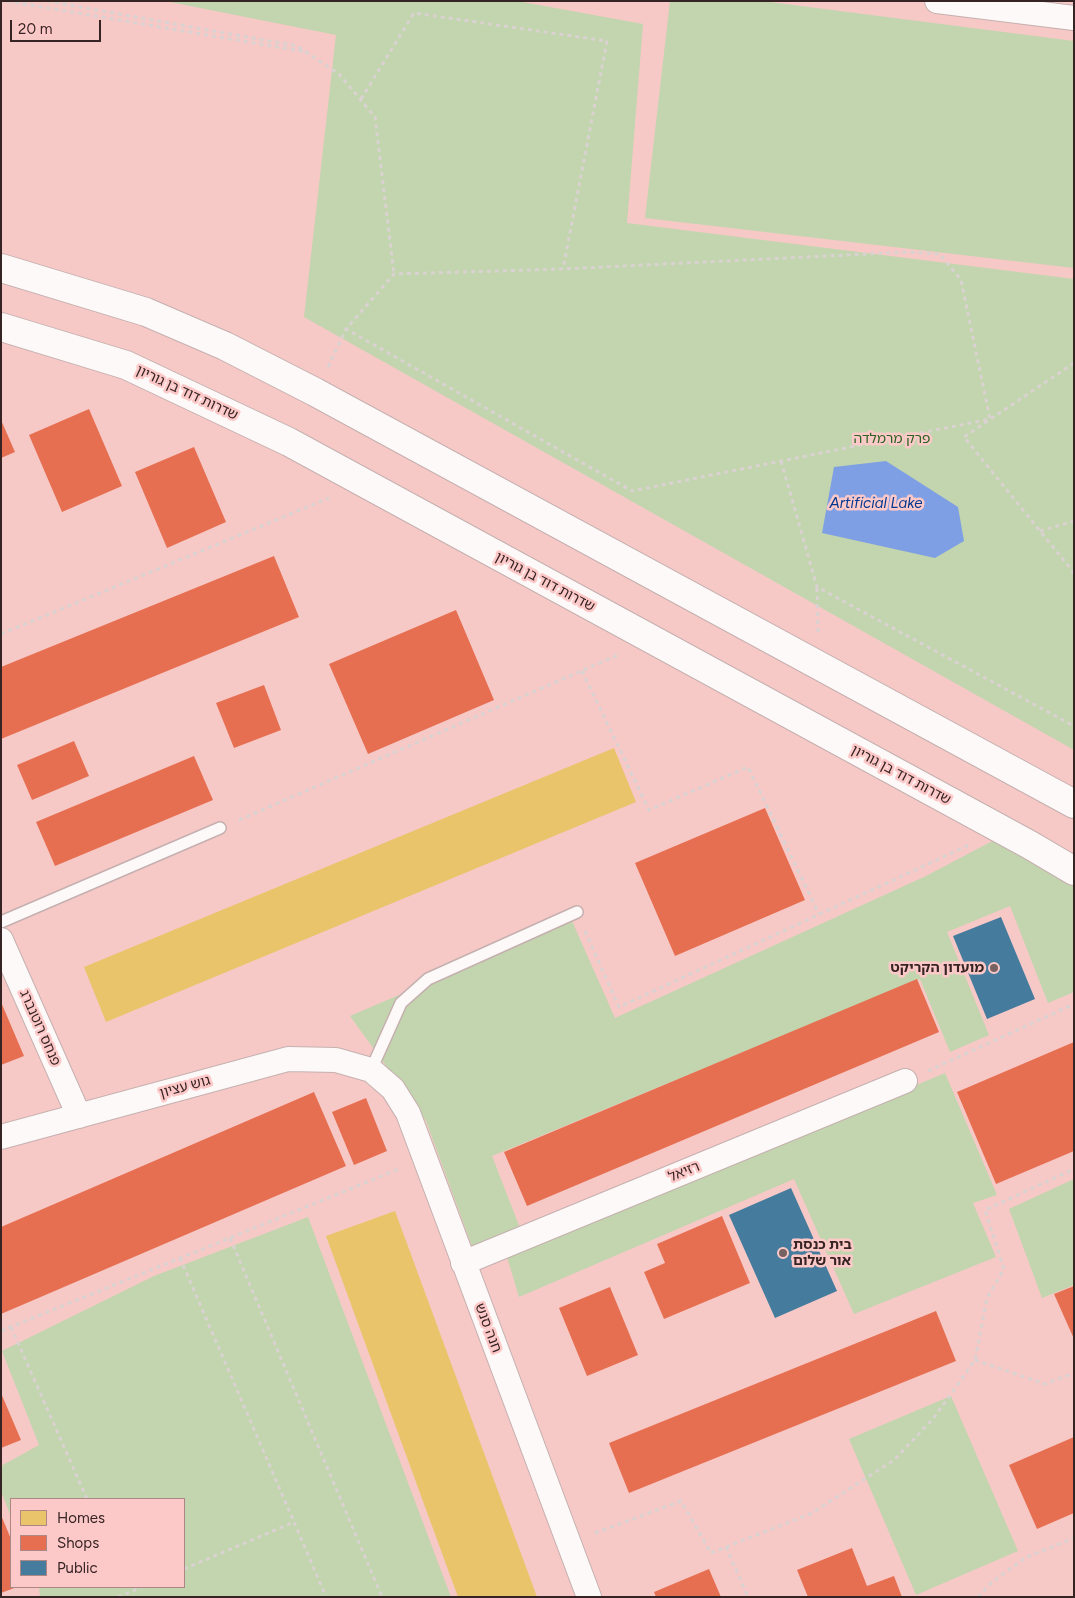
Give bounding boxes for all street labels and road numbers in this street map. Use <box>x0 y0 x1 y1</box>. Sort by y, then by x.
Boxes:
street label: שדרות דוד בן גוריון <box>133 362 241 424</box>
street label: שדרות דוד בן גוריון <box>492 549 598 615</box>
street label: שדרות דוד בן גוריון <box>848 742 954 808</box>
street label: פנחס רוטנברג <box>16 988 64 1068</box>
street label: גוש עציון <box>158 1072 212 1102</box>
street label: רזיאל <box>666 1158 702 1186</box>
street label: חנה סנש <box>471 1301 505 1355</box>

